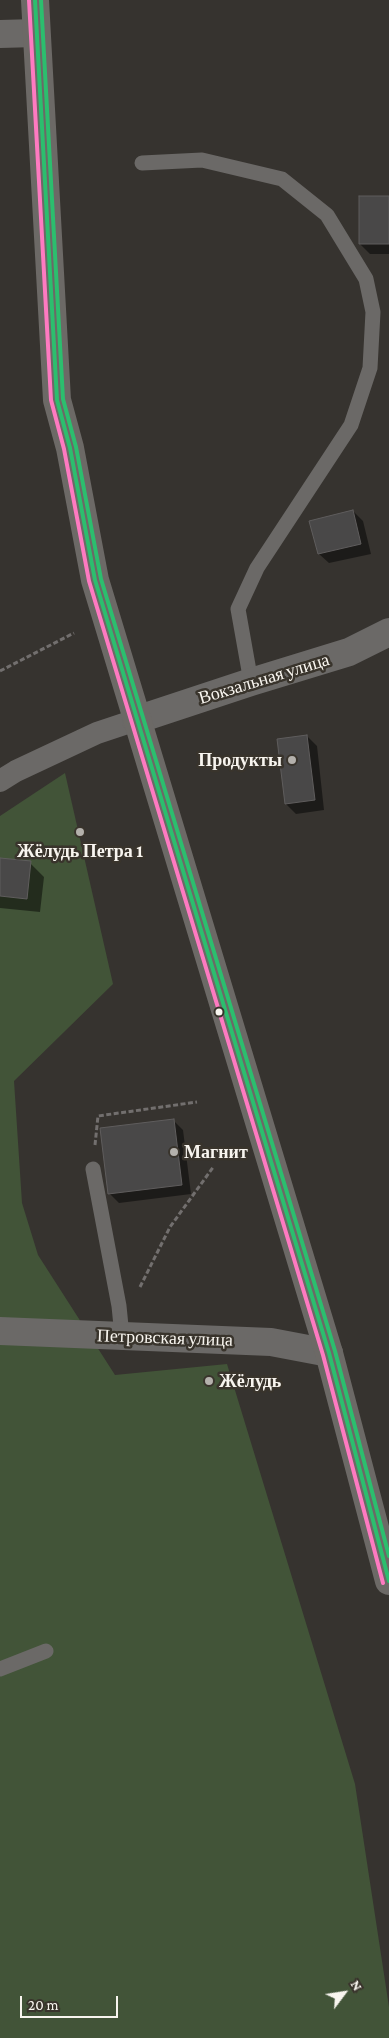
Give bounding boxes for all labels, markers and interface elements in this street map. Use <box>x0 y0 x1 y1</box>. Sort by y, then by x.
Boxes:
street label: Вокзальная улица <box>196 649 332 709</box>
place label: Продукты <box>198 749 282 771</box>
marker: Продукты <box>286 754 298 766</box>
marker: Жёлудь Петра 1 <box>74 826 86 838</box>
place label: Жёлудь Петра 1 <box>17 840 143 862</box>
unlabelled marker <box>214 1007 224 1017</box>
place label: Магнит <box>184 1141 248 1163</box>
marker: Магнит <box>168 1146 180 1158</box>
street label: Петровская улица <box>97 1325 233 1351</box>
place label: Жёлудь <box>219 1370 281 1392</box>
marker: Жёлудь <box>203 1375 215 1387</box>
north arrow <box>319 1968 369 2018</box>
text: N <box>348 1977 366 1993</box>
scale bar <box>22 1986 120 2018</box>
text: 20 m <box>28 1997 59 2013</box>

